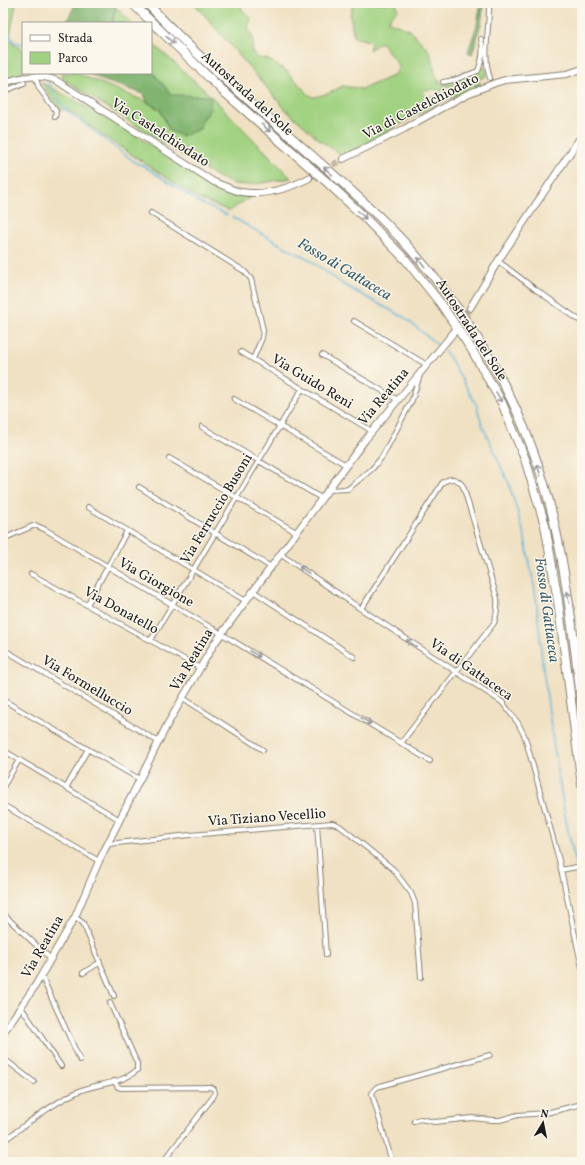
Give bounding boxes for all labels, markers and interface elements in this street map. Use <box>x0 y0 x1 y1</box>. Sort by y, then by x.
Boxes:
legend <box>22 22 152 74</box>
text: Strada <box>58 31 93 47</box>
one-way arrow <box>165 35 175 45</box>
street label: Autostrada del Sole <box>197 47 298 141</box>
text: Parco <box>58 51 88 67</box>
street label: Via di Castelchiodato <box>360 69 482 145</box>
street label: Via Castelchiodato <box>107 94 213 172</box>
one-way arrow <box>260 124 271 133</box>
one-way arrow <box>323 166 333 175</box>
one-way arrow <box>357 211 367 220</box>
water label: Fosso di Gattaceca <box>293 234 395 306</box>
one-way arrow <box>416 256 425 267</box>
street label: Autostrada del Sole <box>431 275 511 385</box>
street label: Via Guido Reni <box>268 350 356 414</box>
street label: Via Reatina <box>354 364 414 430</box>
one-way arrow <box>495 391 503 403</box>
street label: Via Ferruccio Busoni <box>176 450 258 568</box>
one-way arrow <box>535 464 543 477</box>
street label: Via Giorgione <box>115 554 198 613</box>
water label: Fosso di Gattaceca <box>528 556 564 664</box>
one-way arrow <box>298 566 309 574</box>
street label: Via Donatello <box>80 583 162 639</box>
one-way arrow <box>564 591 572 604</box>
street label: Via Reatina <box>166 625 218 695</box>
street label: Via di Gattaceca <box>426 634 516 706</box>
one-way arrow <box>406 639 417 647</box>
one-way arrow <box>249 650 261 658</box>
street label: Via Formelluccio <box>38 651 136 721</box>
one-way arrow <box>360 718 372 726</box>
street label: Via Tiziano Vecellio <box>207 804 327 832</box>
street label: Via Reatina <box>17 912 69 982</box>
north arrow <box>523 1103 563 1143</box>
text: N <box>539 1107 550 1123</box>

